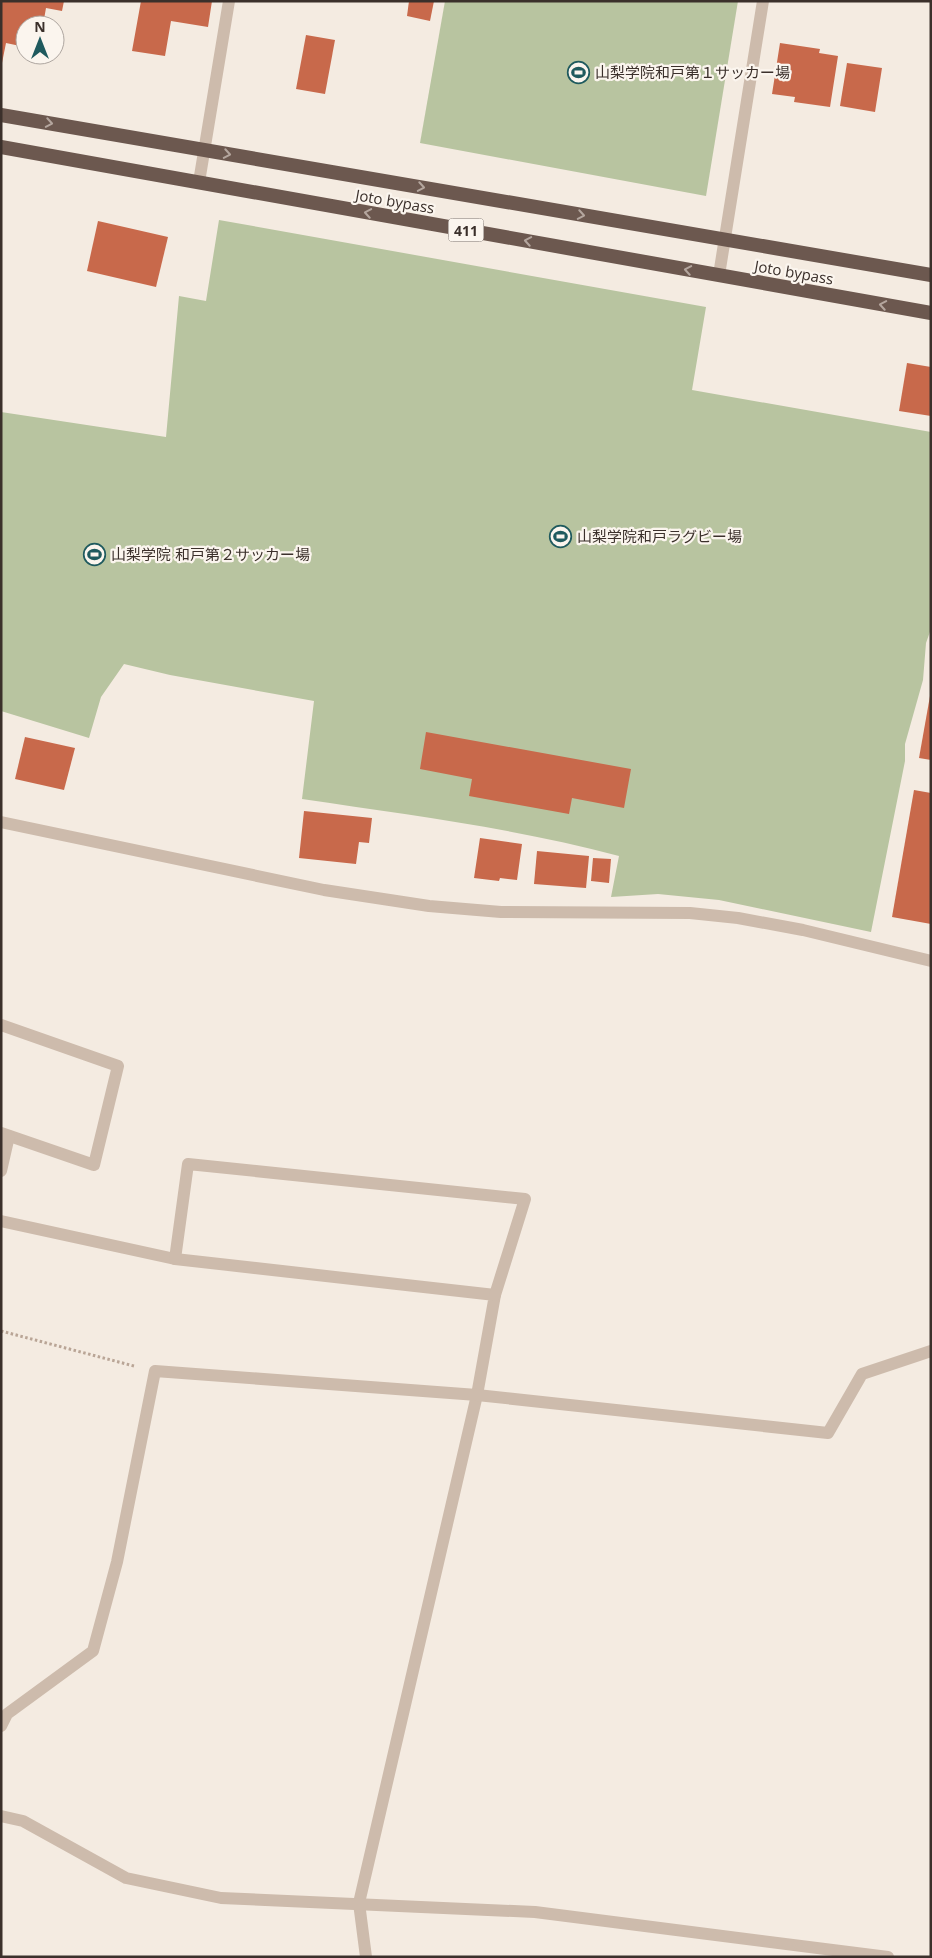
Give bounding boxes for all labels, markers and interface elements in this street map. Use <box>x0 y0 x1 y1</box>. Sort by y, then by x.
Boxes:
north arrow <box>15 15 65 65</box>
text: N <box>34 17 46 36</box>
sports icon: 山梨学院和戸第１サッカー場 <box>567 60 591 84</box>
place label: 山梨学院和戸第１サッカー場 <box>595 62 790 82</box>
one-way arrow <box>45 118 54 128</box>
one-way arrow <box>222 149 231 159</box>
one-way arrow <box>417 182 426 192</box>
street label: Joto bypass <box>352 184 436 218</box>
one-way arrow <box>364 208 373 218</box>
one-way arrow <box>577 209 586 219</box>
road number: 411 <box>448 218 484 242</box>
one-way arrow <box>524 237 533 247</box>
street label: Joto bypass <box>751 255 835 289</box>
one-way arrow <box>684 265 693 275</box>
one-way arrow <box>878 300 887 310</box>
sports icon: 山梨学院和戸ラグビー場 <box>549 524 573 548</box>
place label: 山梨学院和戸ラグビー場 <box>577 526 742 546</box>
sports icon: 山梨学院 和戸第２サッカー場 <box>83 542 107 566</box>
place label: 山梨学院 和戸第２サッカー場 <box>111 544 310 564</box>

